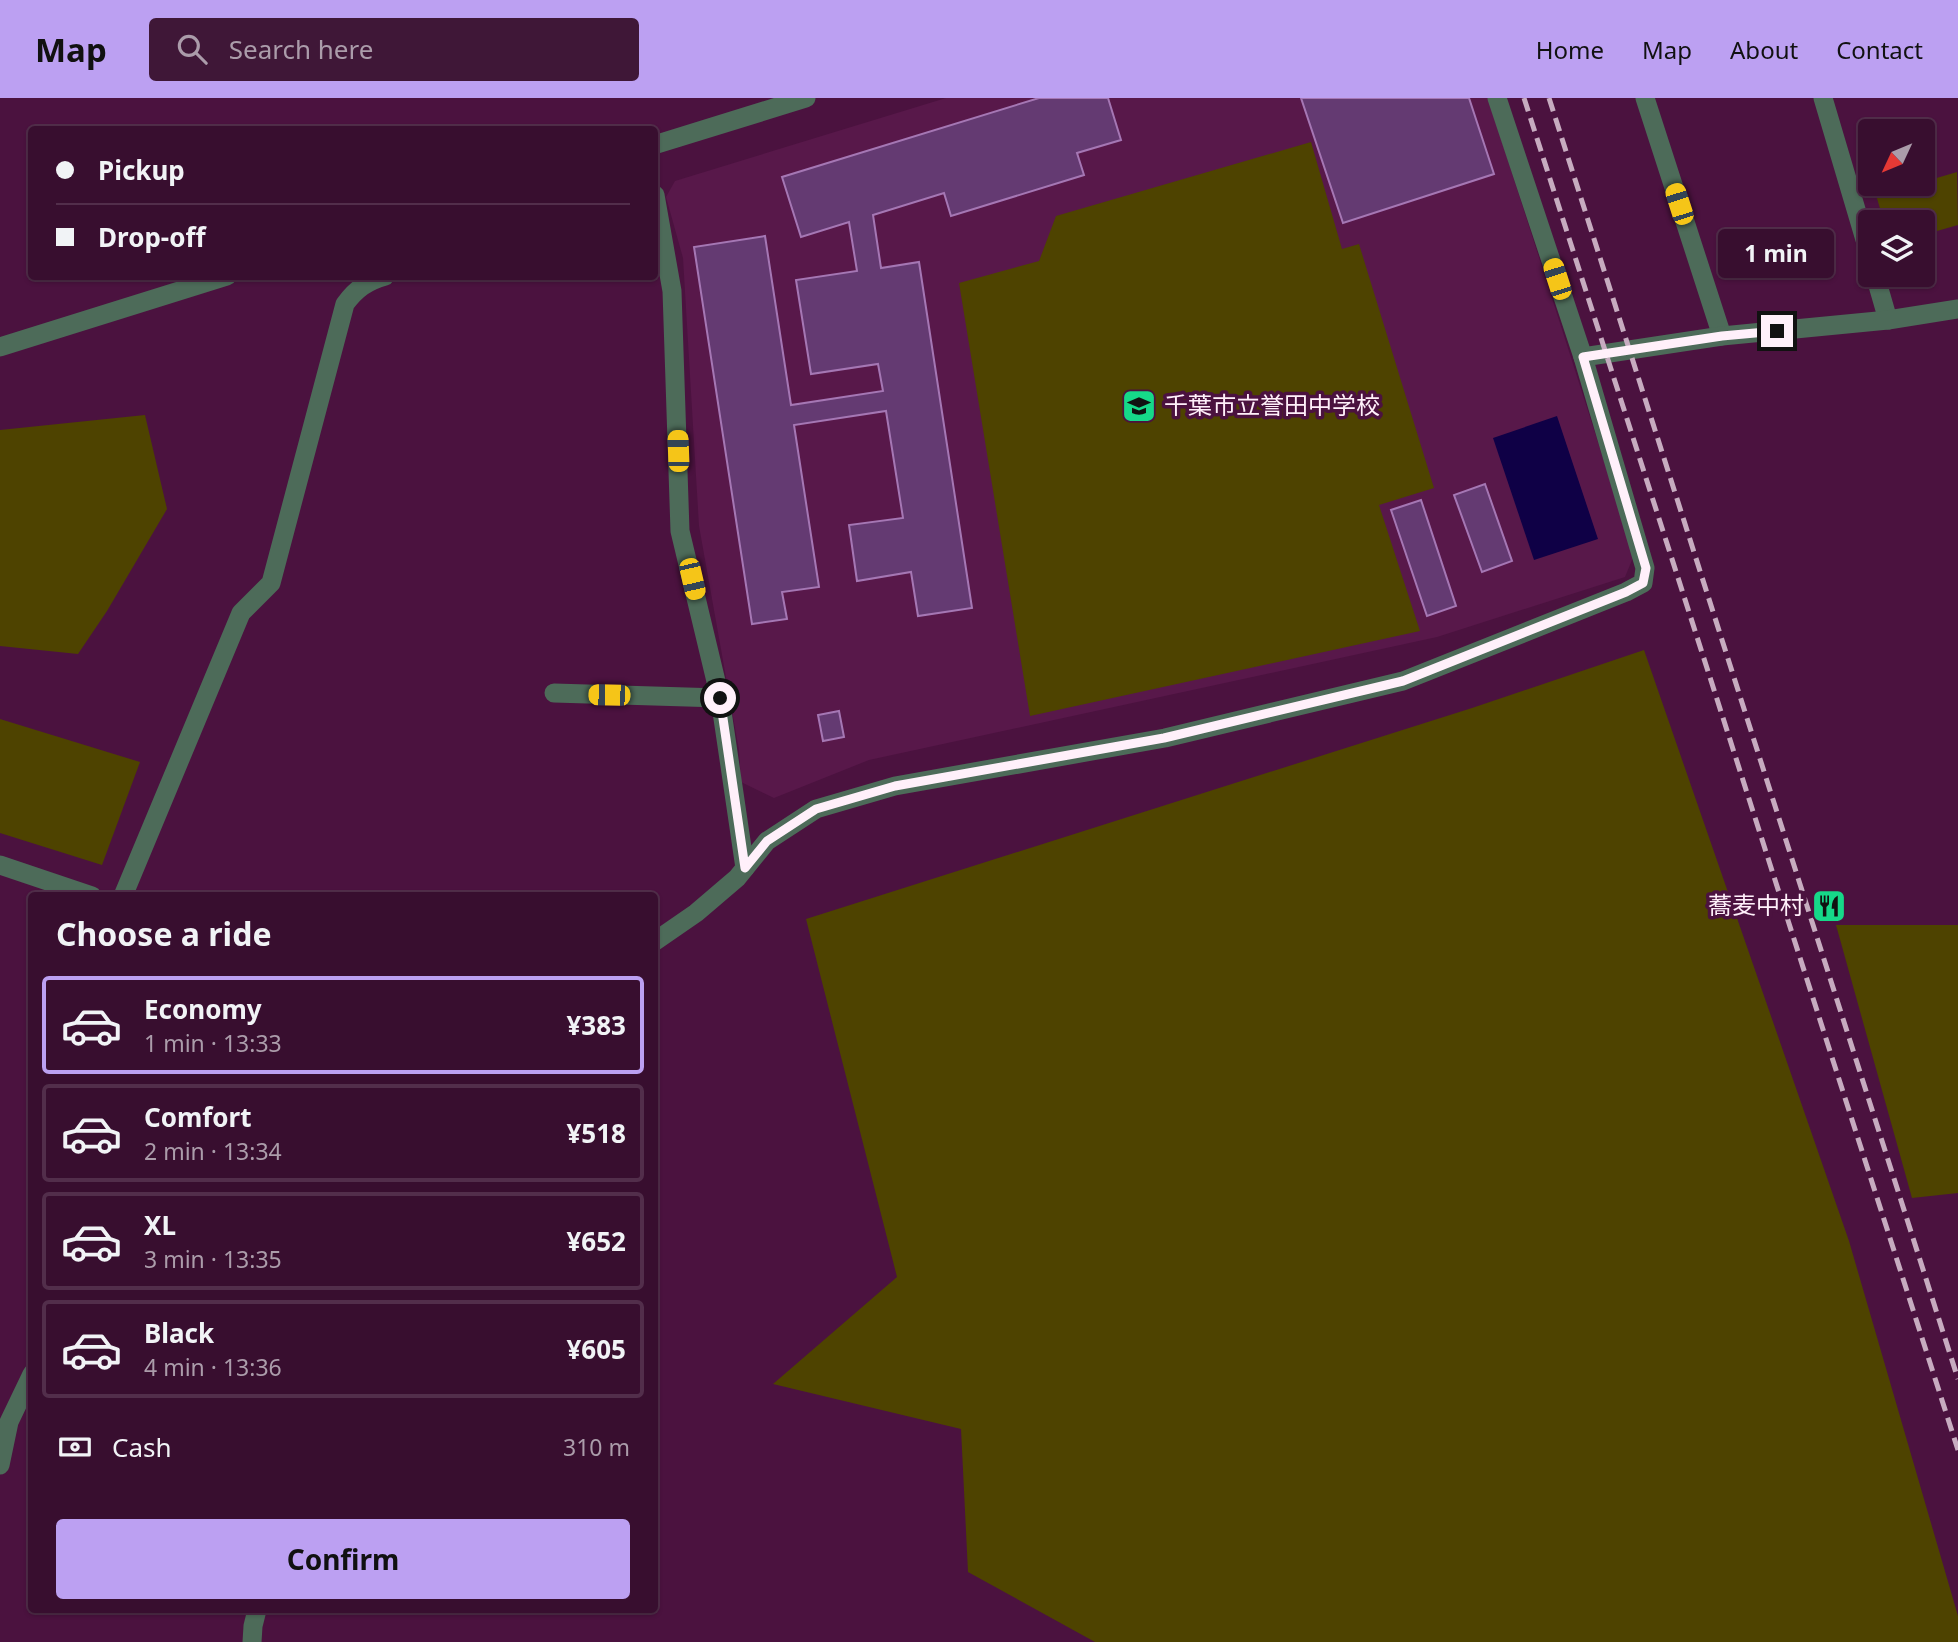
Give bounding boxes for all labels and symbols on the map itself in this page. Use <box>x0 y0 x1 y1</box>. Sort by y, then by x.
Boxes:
north arrow <box>1858 119 1936 196</box>
car <box>1663 181 1696 227</box>
callout: 1 min <box>1719 230 1835 278</box>
car <box>1541 256 1574 302</box>
route end <box>1761 315 1793 347</box>
school or university icon: 千葉市立誉田中学校 <box>1120 387 1158 425</box>
place label: 千葉市立誉田中学校 <box>1164 388 1380 421</box>
car <box>667 430 690 472</box>
car <box>678 556 707 602</box>
route start <box>704 682 736 714</box>
car <box>588 684 631 706</box>
restaurant icon: 蕎麦中村 <box>1810 887 1848 925</box>
place label: 蕎麦中村 <box>1708 888 1804 921</box>

